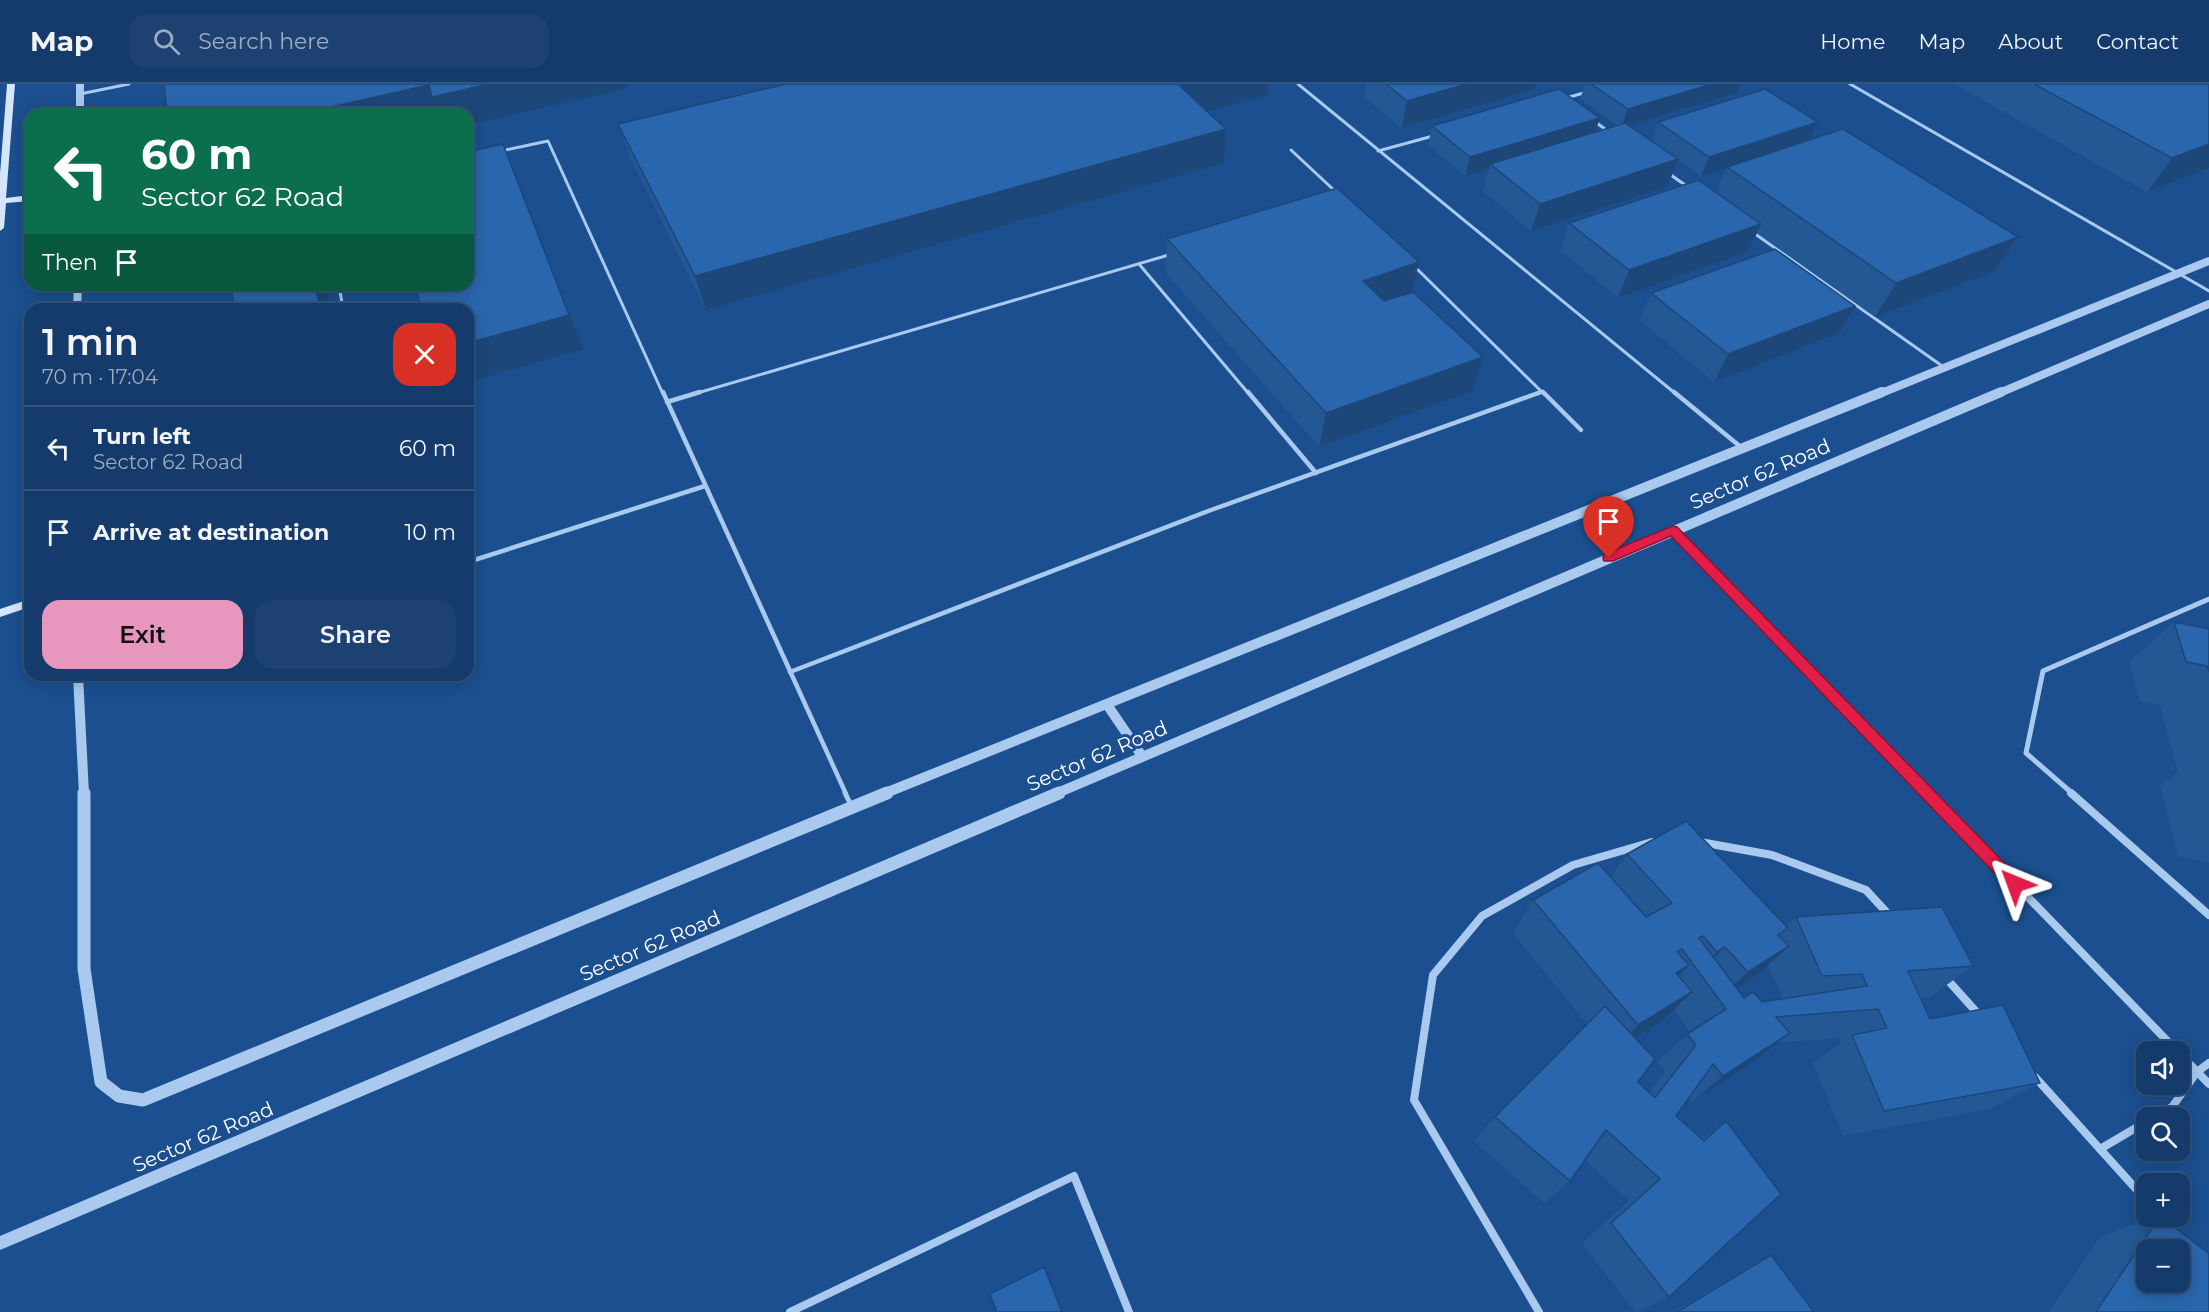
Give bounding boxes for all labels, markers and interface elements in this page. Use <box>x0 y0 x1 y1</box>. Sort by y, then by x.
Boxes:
search box <box>129 14 549 68</box>
text: Map <box>30 24 93 58</box>
icon: search <box>150 25 183 58</box>
text: Search here <box>198 28 329 55</box>
text: Home <box>1820 29 1885 54</box>
text: Map <box>1918 29 1965 54</box>
text: About <box>1998 29 2063 54</box>
text: Contact <box>2096 29 2179 54</box>
text: 60 m <box>141 128 252 180</box>
icon: left <box>42 132 120 210</box>
text: Sector 62 Road <box>141 180 344 213</box>
icon: arrive <box>110 246 143 279</box>
text: Then <box>42 249 98 276</box>
text: 1 min <box>42 320 139 364</box>
button: close <box>393 323 456 386</box>
text: 70 m · 17:04 <box>42 365 158 389</box>
text: Turn left <box>93 423 191 450</box>
icon: left <box>42 432 75 465</box>
street label: Sector 62 Road <box>1686 434 1834 514</box>
text: 60 m <box>399 435 456 462</box>
text: Sector 62 Road <box>93 450 243 474</box>
pin <box>1583 496 1634 558</box>
icon: arrive <box>1592 505 1625 538</box>
icon: arrive <box>42 516 75 549</box>
text: Arrive at destination <box>93 519 329 546</box>
text: 10 m <box>404 519 456 546</box>
button: Exit <box>42 600 243 669</box>
button: Share <box>255 600 456 669</box>
street label: Sector 62 Road <box>1023 716 1171 796</box>
position arrow <box>1983 852 2047 916</box>
street label: Sector 62 Road <box>576 906 724 986</box>
map controls <box>2136 1041 2190 1293</box>
button: sound <box>2136 1041 2190 1095</box>
street label: Sector 62 Road <box>129 1097 277 1177</box>
button: search <box>2136 1107 2190 1161</box>
button: + <box>2136 1173 2190 1227</box>
button: − <box>2136 1239 2190 1293</box>

